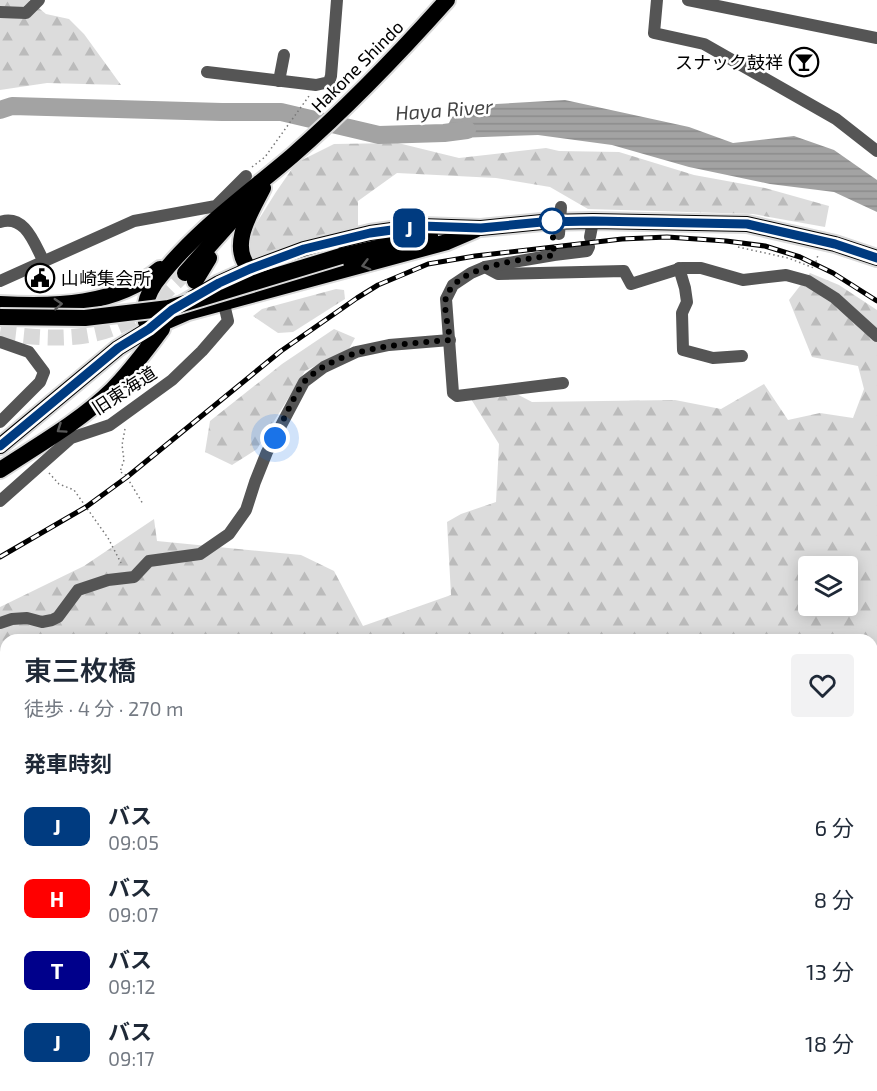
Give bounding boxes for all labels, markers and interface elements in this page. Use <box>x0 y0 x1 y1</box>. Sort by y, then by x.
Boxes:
street label: Hakone Shindo <box>306 15 408 117</box>
bar icon: スナック鼓祥 <box>788 46 820 78</box>
place label: スナック鼓祥 <box>675 51 783 73</box>
water label: Haya River <box>394 94 495 125</box>
line badge: J <box>390 208 428 248</box>
unlabelled marker <box>539 208 565 234</box>
text: J <box>405 216 413 241</box>
one-way arrow <box>361 257 371 270</box>
public building icon: 山崎集会所 <box>24 262 56 294</box>
place label: 山崎集会所 <box>61 267 151 289</box>
one-way arrow <box>54 298 63 311</box>
street label: 旧東海道 <box>88 361 160 419</box>
one-way arrow <box>57 422 68 433</box>
your location <box>260 423 290 453</box>
map controls <box>798 556 858 616</box>
button: layers <box>798 556 858 616</box>
text: 東三枚橋 <box>24 653 136 687</box>
button: heart <box>791 654 854 717</box>
text: 徒歩 · 4 分 · 270 m <box>24 696 184 720</box>
text: 発車時刻 <box>24 750 112 776</box>
text: バス <box>108 802 152 828</box>
text: J <box>53 814 61 839</box>
text: 6 分 <box>815 814 854 840</box>
text: 09:05 <box>108 830 159 854</box>
text: バス <box>108 874 152 900</box>
text: H <box>50 886 64 911</box>
text: 8 分 <box>814 886 854 912</box>
text: 09:07 <box>108 902 159 926</box>
text: バス <box>108 946 152 972</box>
text: T <box>51 958 63 983</box>
text: 13 分 <box>806 958 854 984</box>
text: 09:12 <box>108 974 155 998</box>
text: バス <box>108 1018 152 1044</box>
text: J <box>53 1030 61 1055</box>
text: 18 分 <box>805 1030 854 1056</box>
text: 09:17 <box>108 1046 154 1070</box>

